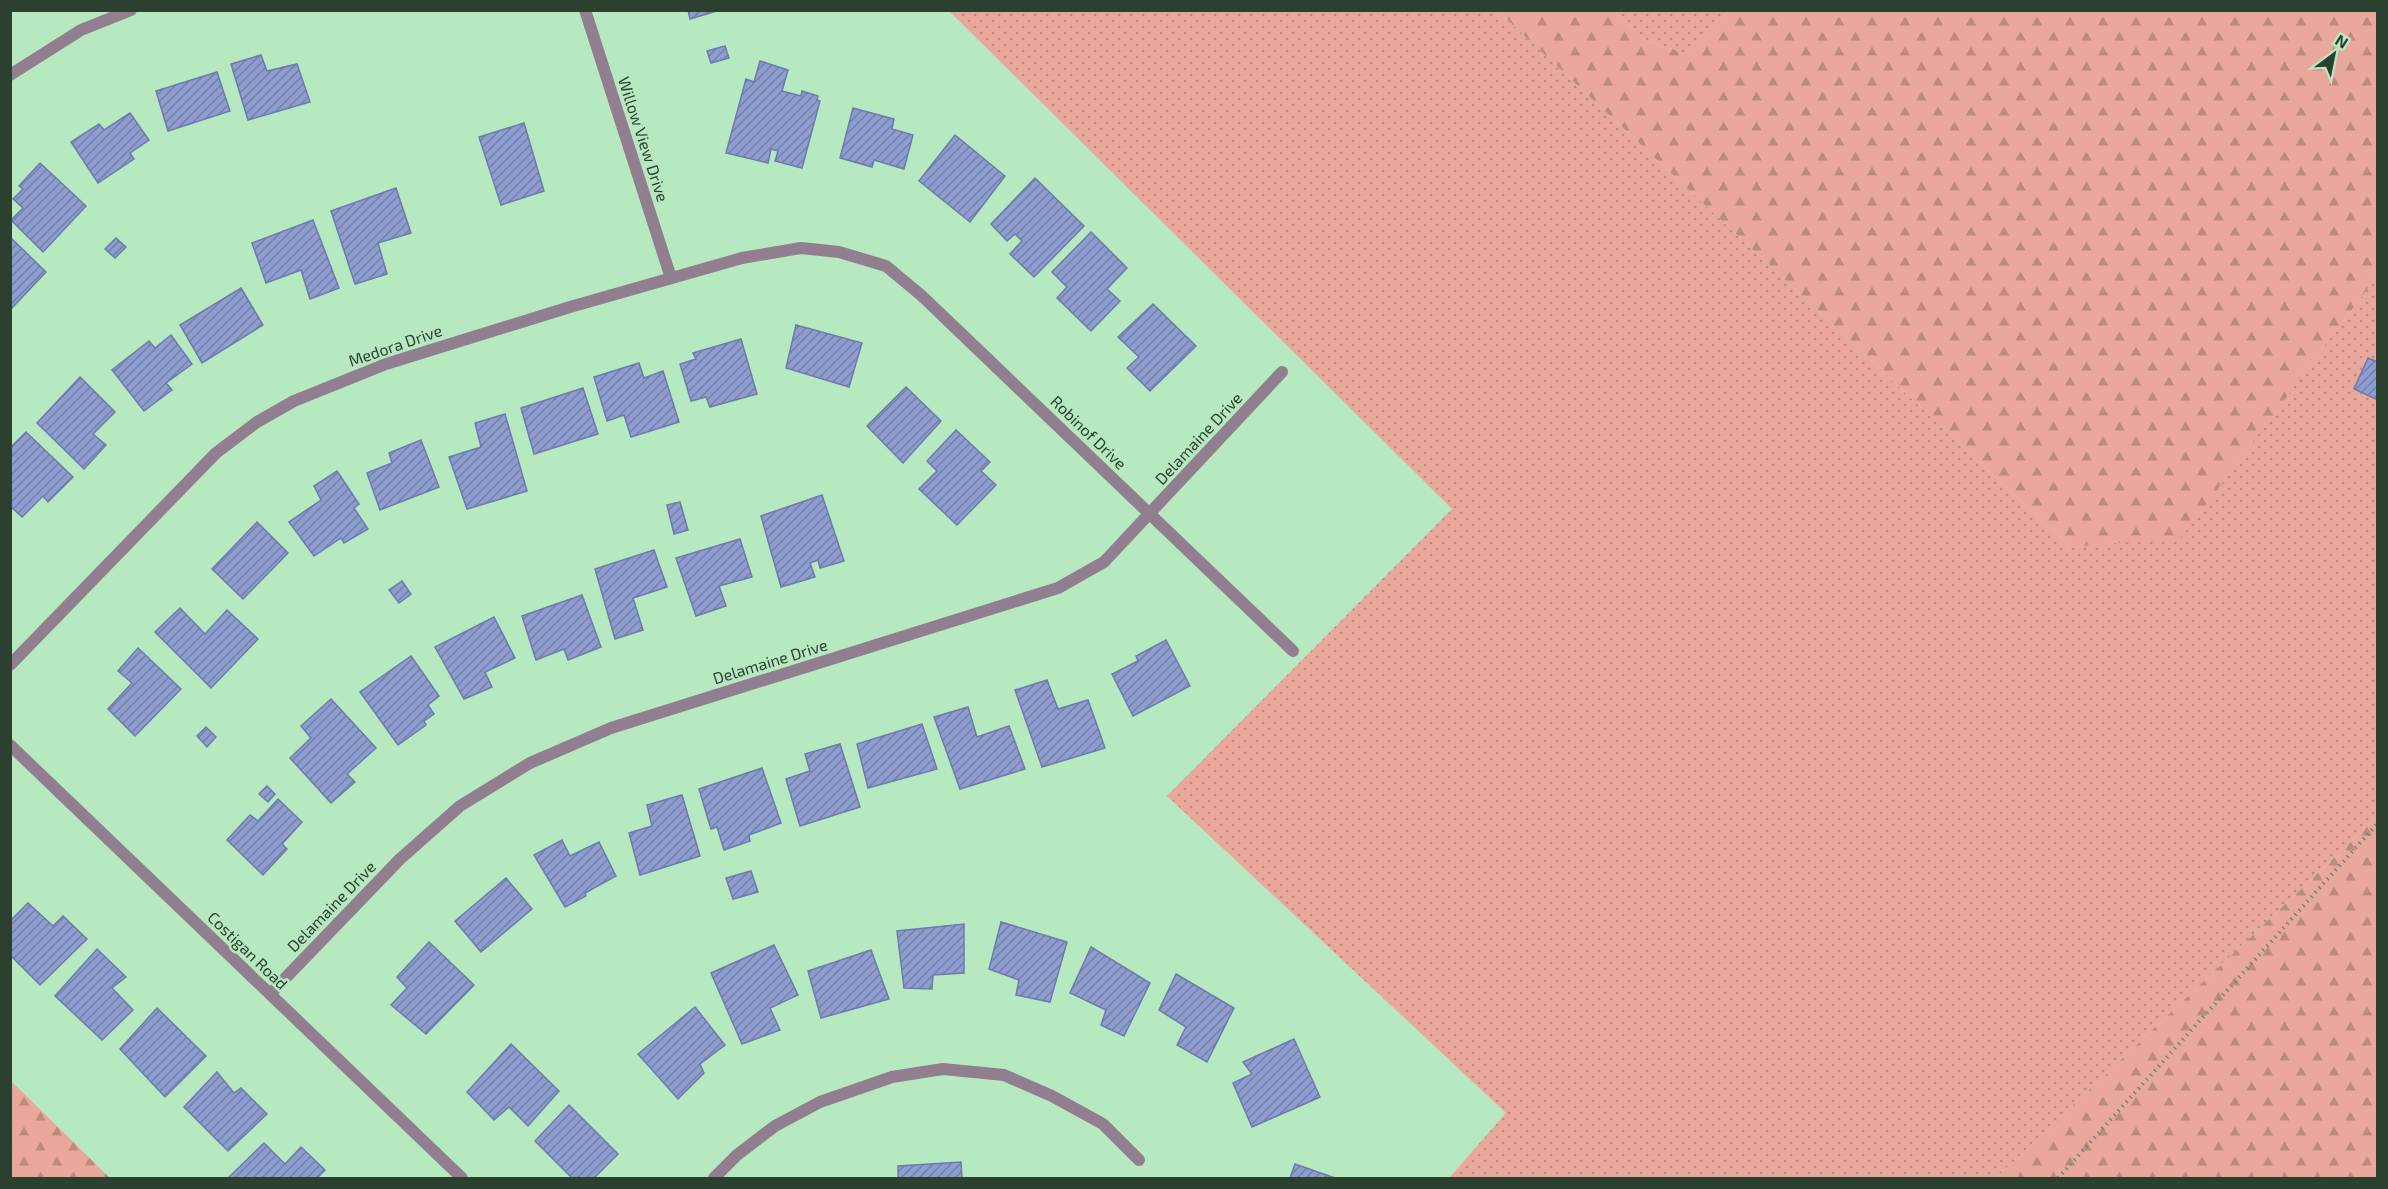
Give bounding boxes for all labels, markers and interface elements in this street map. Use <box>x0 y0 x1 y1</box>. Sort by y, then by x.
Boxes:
north arrow <box>2304 24 2364 84</box>
text: N <box>2332 30 2352 52</box>
street label: Willow View Drive <box>615 74 673 204</box>
street label: Medora Drive <box>346 320 444 370</box>
street label: Delamaine Drive <box>1150 388 1246 488</box>
street label: Robinof Drive <box>1047 391 1131 473</box>
street label: Delamaine Drive <box>710 635 830 687</box>
street label: Delamaine Drive <box>283 857 379 955</box>
street label: Costigan Road <box>204 907 292 993</box>

